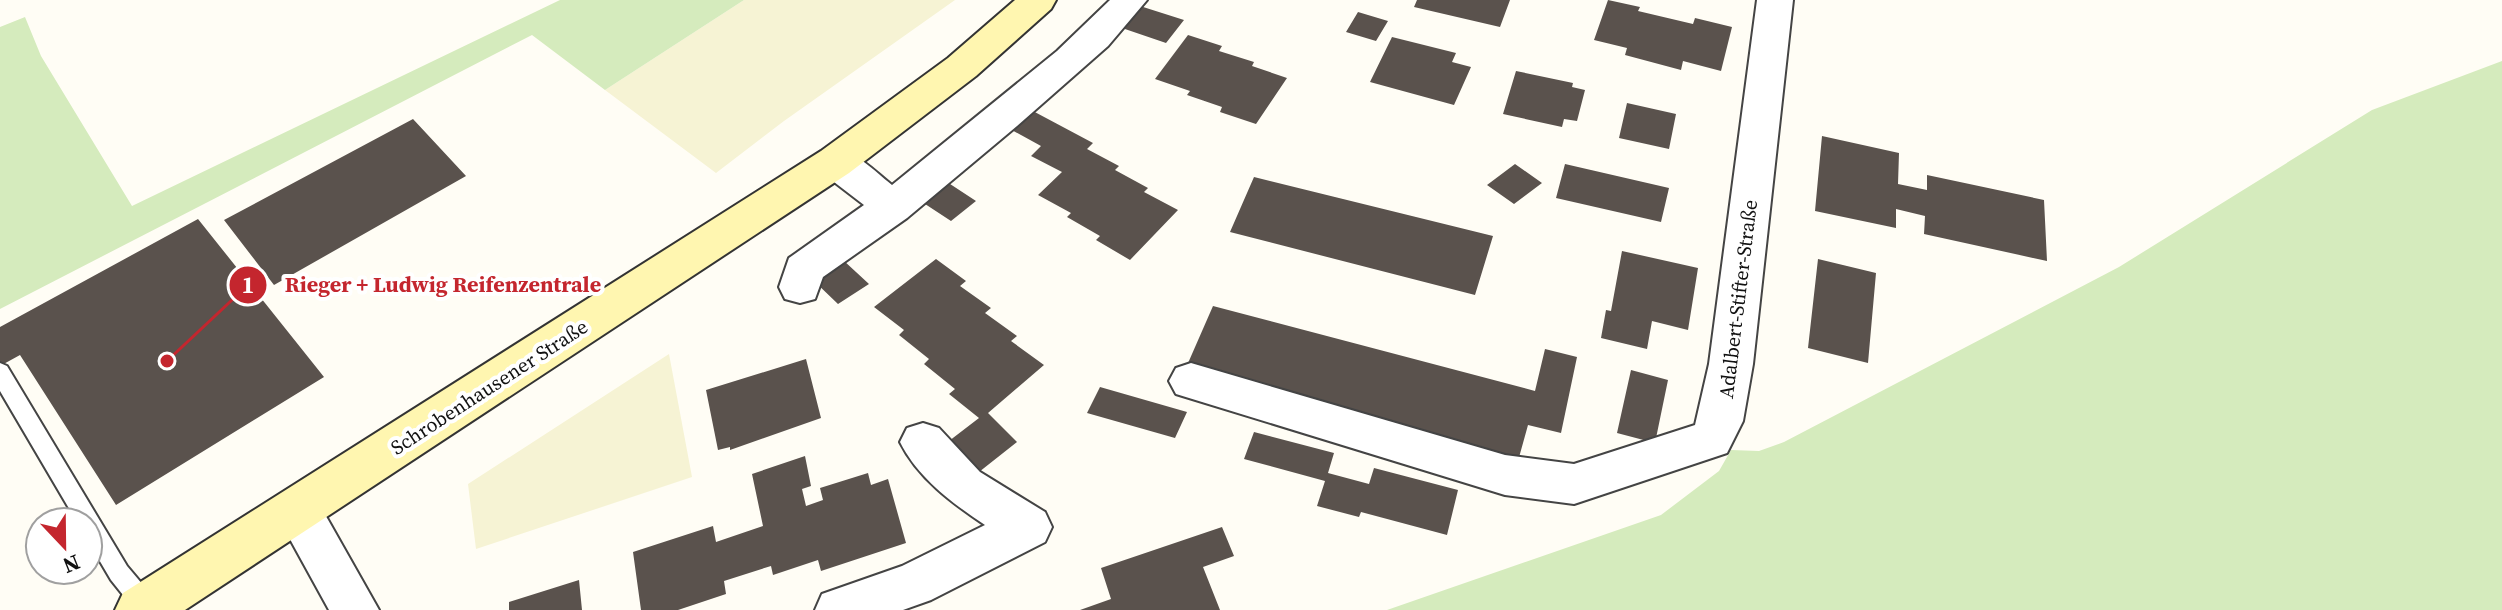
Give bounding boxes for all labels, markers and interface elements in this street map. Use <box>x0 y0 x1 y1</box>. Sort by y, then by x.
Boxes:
street label: Adalbert-Stifter-Straße <box>1712 198 1764 400</box>
callout: Rieger + Ludwig Reifenzentrale <box>228 262 617 308</box>
text: 1 <box>241 268 255 301</box>
text: Rieger + Ludwig Reifenzentrale <box>285 269 601 299</box>
street label: Schrobenhausener Straße <box>385 313 593 461</box>
north arrow <box>24 506 104 586</box>
text: N <box>58 548 85 581</box>

